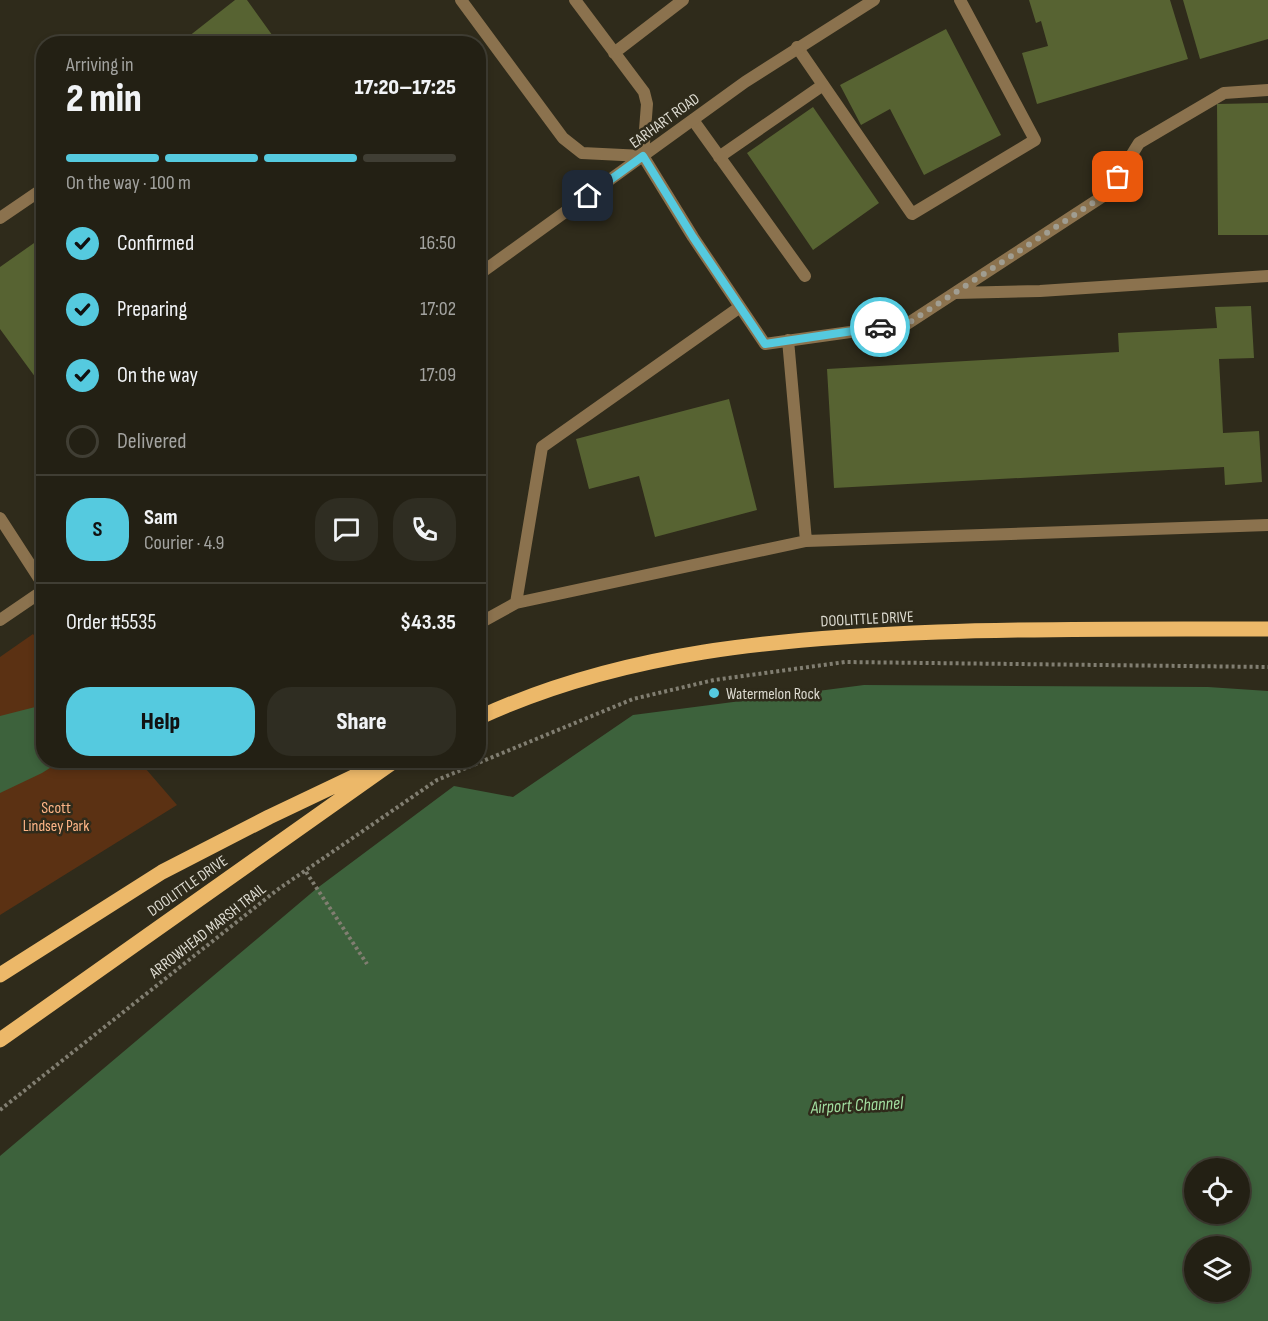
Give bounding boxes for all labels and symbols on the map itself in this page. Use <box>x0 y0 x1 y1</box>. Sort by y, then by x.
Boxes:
street label: EARHART ROAD <box>626 89 704 153</box>
pin <box>1092 151 1143 202</box>
pin <box>562 170 613 221</box>
courier <box>850 297 910 357</box>
street label: DOOLITTLE DRIVE <box>820 608 914 631</box>
place label: Watermelon Rock <box>726 685 820 704</box>
marker: Watermelon Rock <box>707 686 721 700</box>
park label: Scott Lindsey Park <box>23 799 89 836</box>
street label: DOOLITTLE DRIVE <box>144 852 231 921</box>
street label: ARROWHEAD MARSH TRAIL <box>145 880 270 983</box>
water label: Airport Channel <box>809 1093 905 1118</box>

